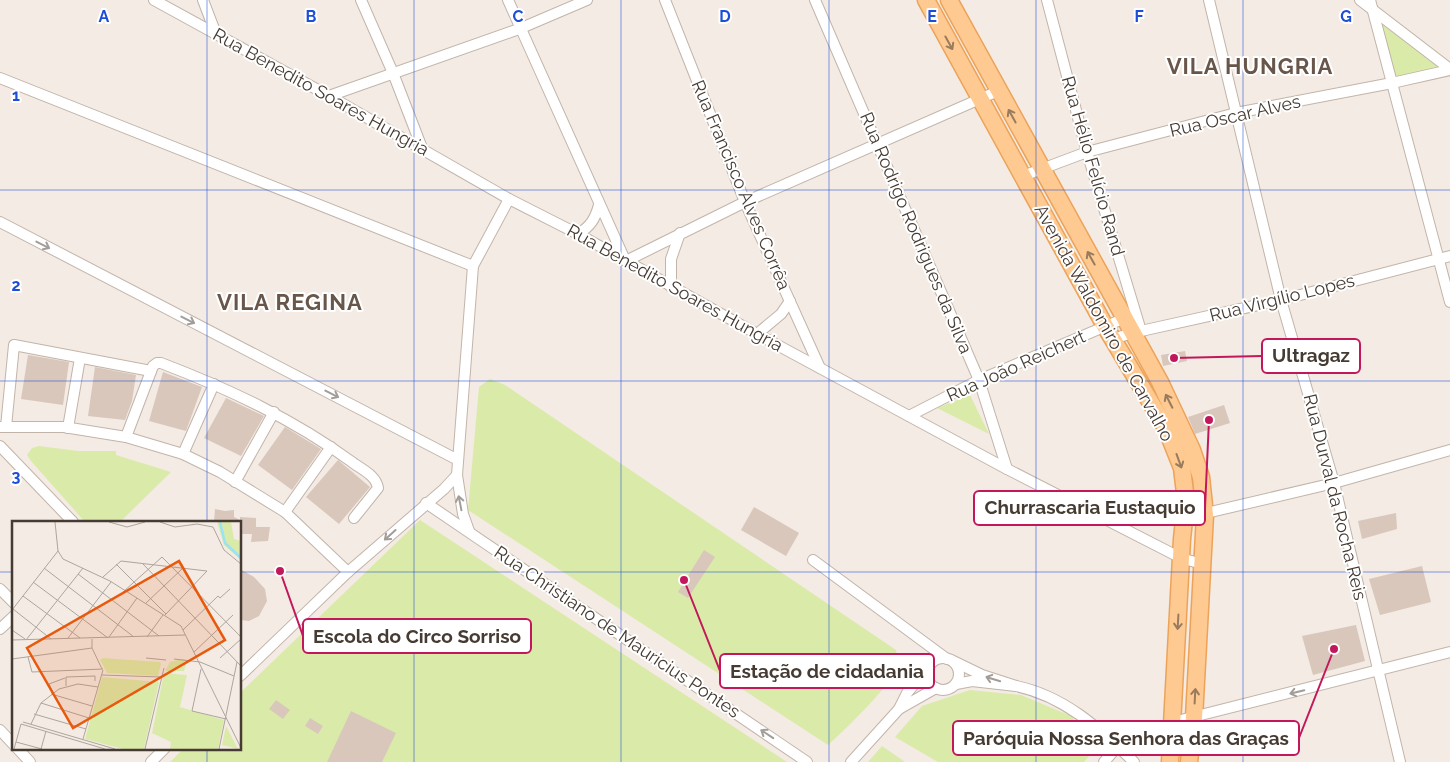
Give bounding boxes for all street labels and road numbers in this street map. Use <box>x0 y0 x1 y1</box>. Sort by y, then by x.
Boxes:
street label: Rua Benedito Soares Hungria <box>210 23 433 160</box>
street label: Rua Hélio Felício Rand <box>1058 73 1129 258</box>
street label: Rua Francisco Alves Corrêa <box>688 77 795 293</box>
street label: Rua Oscar Alves <box>1167 90 1303 141</box>
street label: Rua Rodrigo Rodrigues da Silva <box>856 109 977 357</box>
street label: Avenida Waldomiro de Carvalho <box>1030 201 1179 445</box>
street label: Rua Benedito Soares Hungria <box>564 219 787 356</box>
street label: Rua Virgílio Lopes <box>1207 269 1357 326</box>
street label: Rua João Reichert <box>943 325 1088 406</box>
street label: Rua Durval da Rocha Reis <box>1300 392 1371 603</box>
street label: Rua Christiano de Mauricius Pontes <box>490 541 744 722</box>

